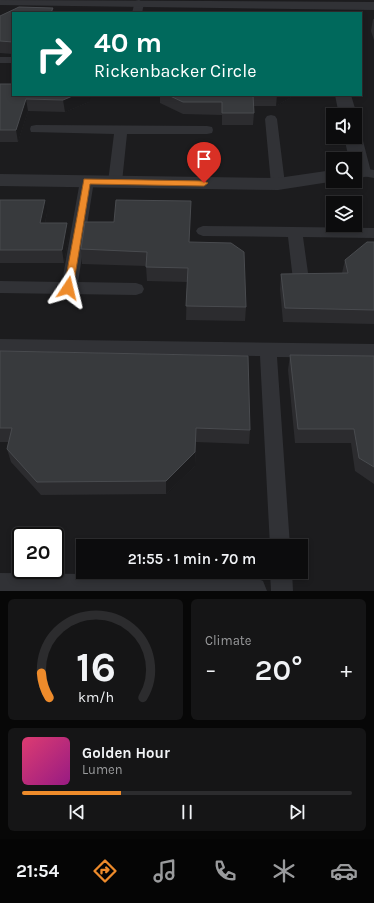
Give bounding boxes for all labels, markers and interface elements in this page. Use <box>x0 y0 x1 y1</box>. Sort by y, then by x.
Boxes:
text: 40 m <box>94 26 162 59</box>
icon: right <box>28 28 80 80</box>
text: Rickenbacker Circle <box>94 60 256 82</box>
map controls <box>326 108 362 232</box>
button: sound <box>326 108 362 144</box>
pin <box>187 142 221 183</box>
icon: arrive <box>193 148 215 170</box>
button: search <box>326 152 362 188</box>
button: layers <box>326 196 362 232</box>
position arrow <box>47 267 89 309</box>
speed limit sign: 20 <box>12 527 64 579</box>
text: 21:55 · 1 min · 70 m <box>128 550 256 568</box>
text: Climate <box>205 633 251 648</box>
text: 16 <box>75 642 116 690</box>
text: 20° <box>255 652 302 688</box>
text: − <box>205 657 217 683</box>
text: + <box>340 657 352 683</box>
text: km/h <box>77 688 114 705</box>
text: Golden Hour <box>82 744 170 762</box>
text: Lumen <box>82 762 123 777</box>
icon: previous <box>66 801 88 823</box>
icon: pause <box>176 801 198 823</box>
icon: next <box>286 801 308 823</box>
icon: directions <box>91 857 119 885</box>
icon: music <box>151 857 179 885</box>
icon: phone <box>211 857 239 885</box>
icon: climate <box>270 857 298 885</box>
icon: car <box>330 857 358 885</box>
text: 21:54 <box>16 860 59 882</box>

